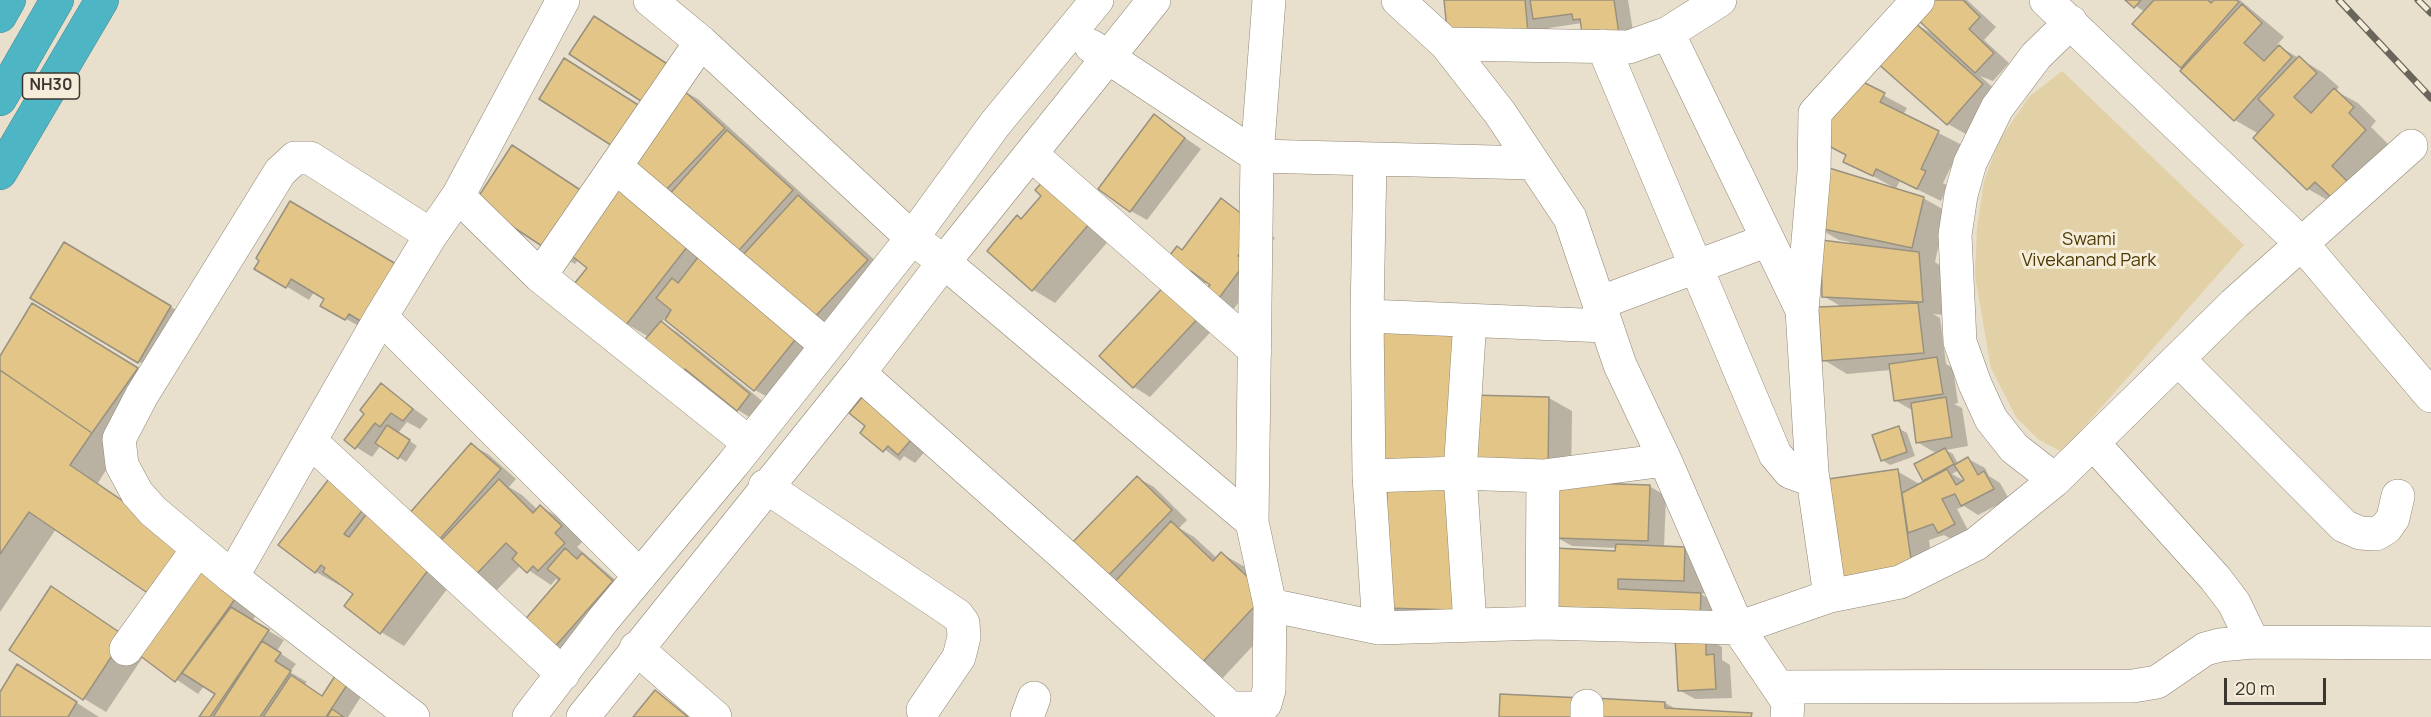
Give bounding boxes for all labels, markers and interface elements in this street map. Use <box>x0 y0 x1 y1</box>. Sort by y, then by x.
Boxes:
road number: NH30 <box>22 73 80 99</box>
park label: Swami Vivekanand Park <box>2022 229 2156 272</box>
scale bar <box>2227 666 2329 704</box>
text: 20 m <box>2235 676 2275 700</box>

